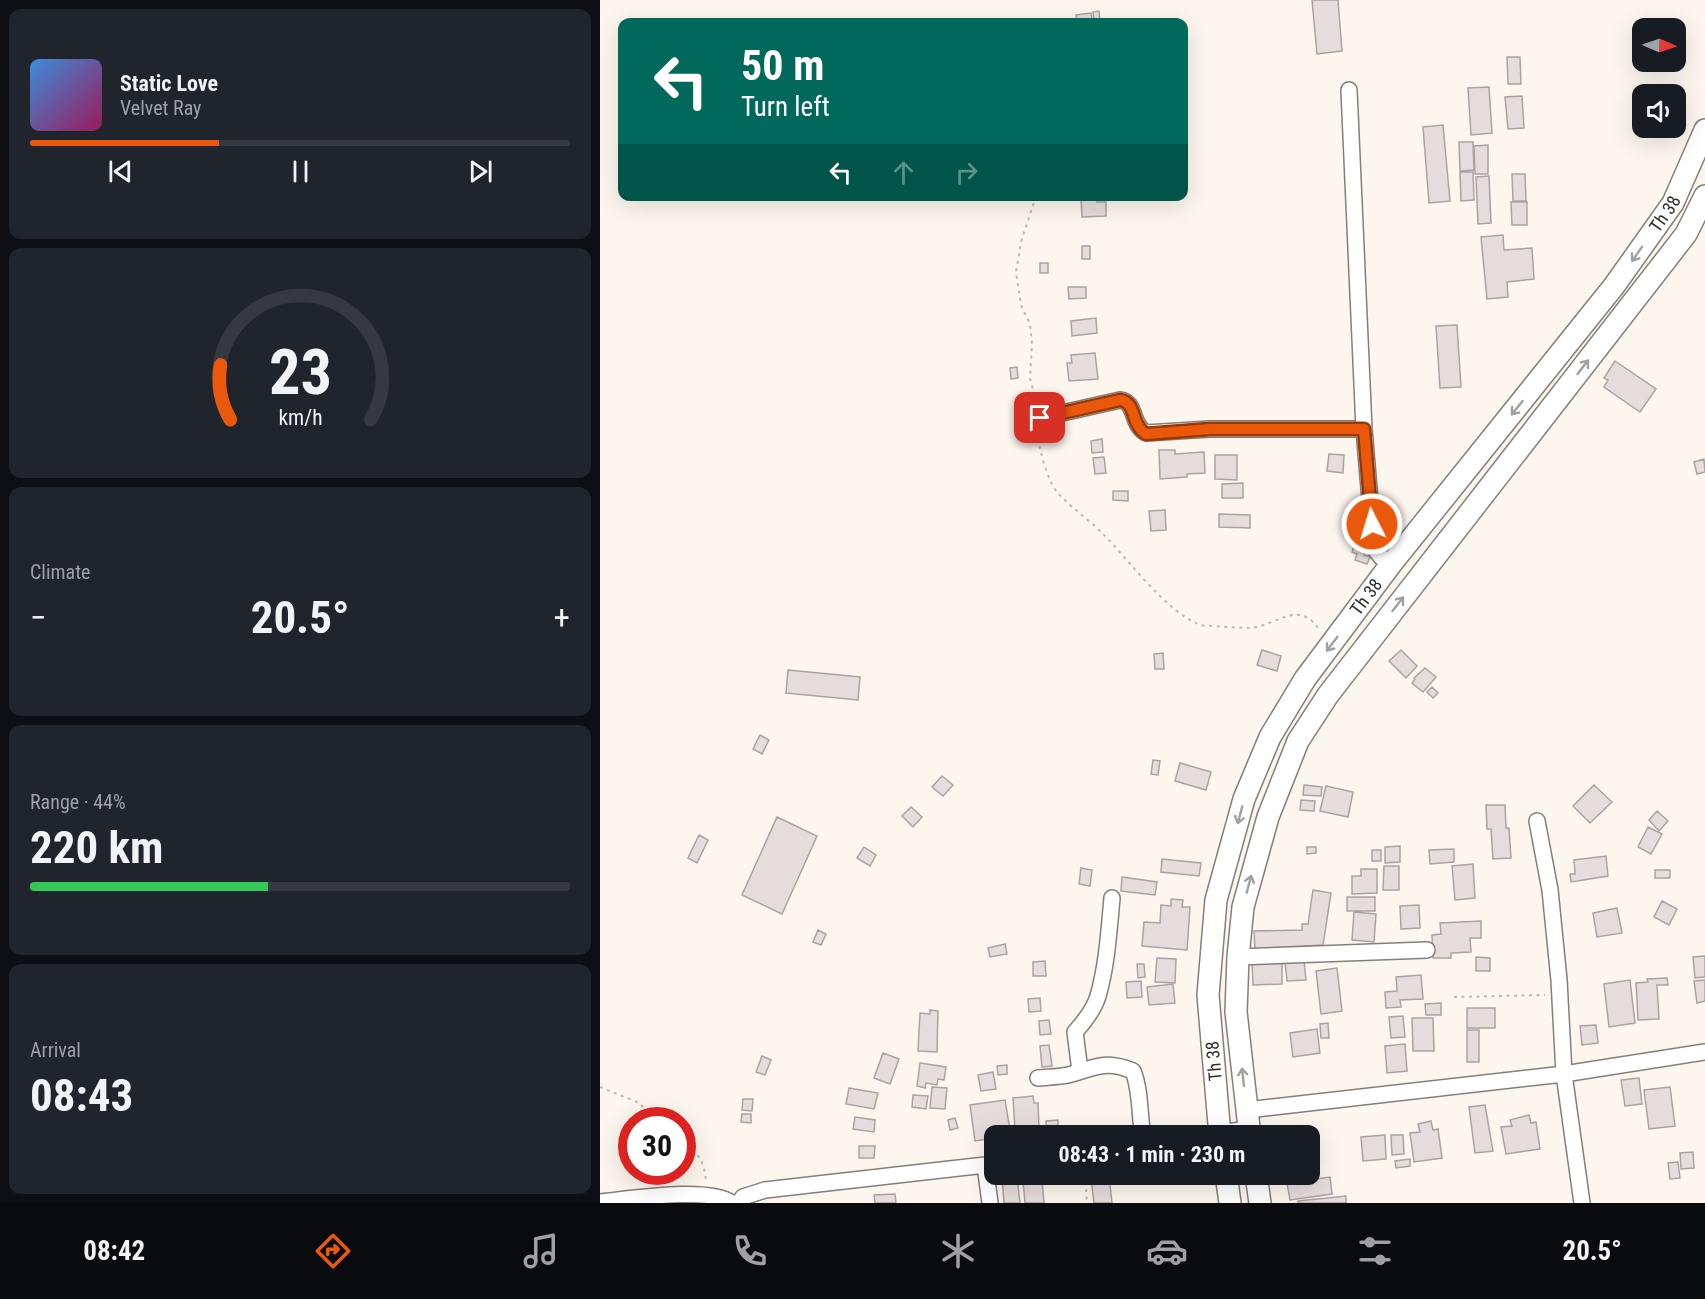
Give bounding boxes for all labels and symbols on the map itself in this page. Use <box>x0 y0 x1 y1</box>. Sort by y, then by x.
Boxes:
north arrow <box>1632 18 1686 72</box>
street label: Th 38 <box>1645 193 1685 236</box>
one-way arrow <box>1631 246 1643 262</box>
one-way arrow <box>1576 360 1589 376</box>
pin <box>1014 392 1065 443</box>
one-way arrow <box>1510 400 1523 416</box>
position arrow <box>1340 492 1404 556</box>
street label: Th 38 <box>1346 574 1386 619</box>
one-way arrow <box>1392 596 1405 612</box>
one-way arrow <box>1325 636 1338 652</box>
one-way arrow <box>1233 805 1245 824</box>
one-way arrow <box>1244 875 1256 894</box>
street label: Th 38 <box>1201 1040 1226 1082</box>
one-way arrow <box>1237 1068 1248 1088</box>
speed limit sign: 30 <box>618 1107 696 1185</box>

